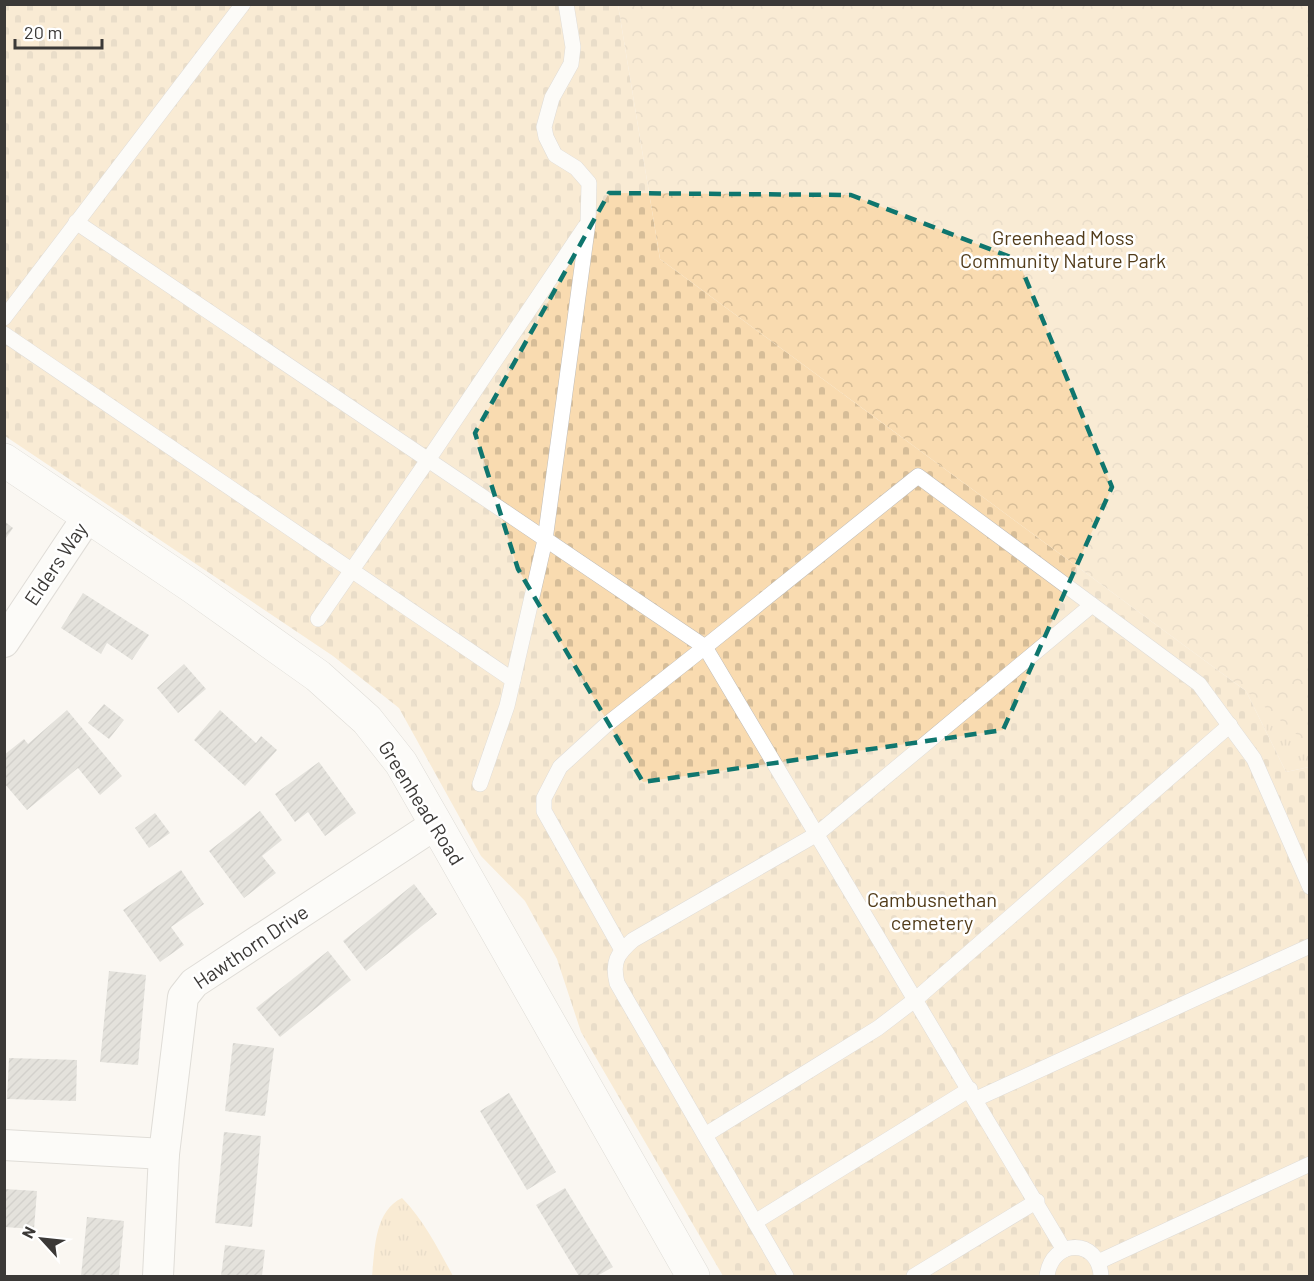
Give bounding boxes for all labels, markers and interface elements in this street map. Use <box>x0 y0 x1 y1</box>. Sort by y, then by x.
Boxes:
scale bar <box>15 12 102 50</box>
text: 20 m <box>24 21 62 43</box>
park label: Greenhead Moss Community Nature Park <box>960 225 1166 272</box>
street label: Elders Way <box>19 517 92 610</box>
street label: Greenhead Road <box>374 736 470 869</box>
park label: Cambusnethan cemetery <box>867 887 997 934</box>
street label: Hawthorn Drive <box>189 899 312 993</box>
north arrow <box>12 1209 72 1269</box>
text: N <box>17 1223 39 1241</box>

